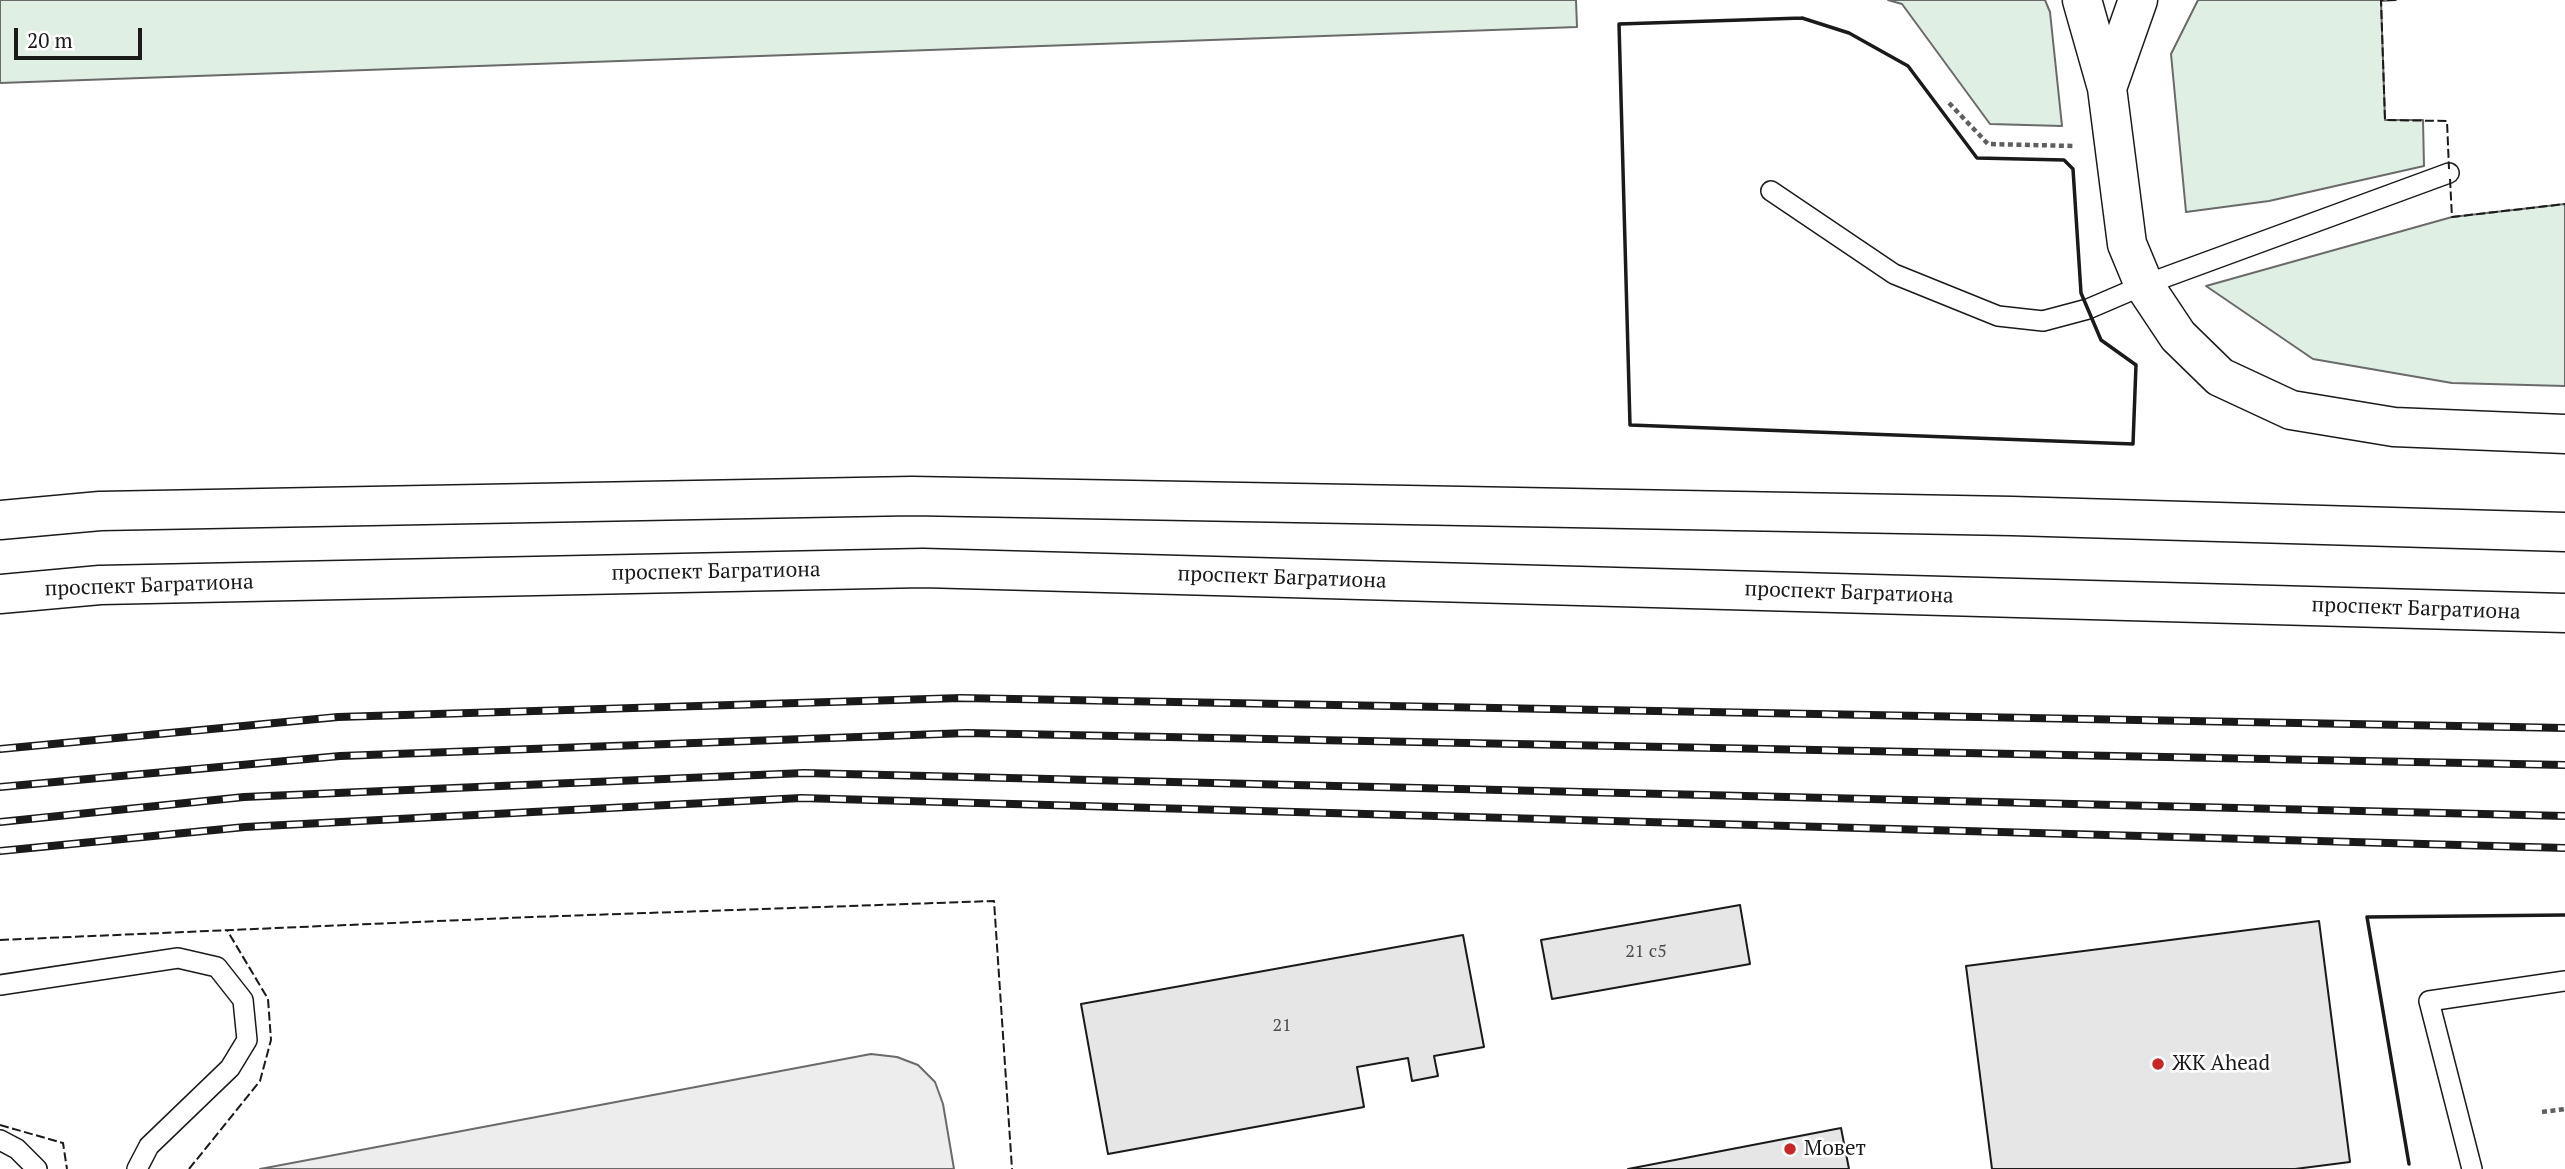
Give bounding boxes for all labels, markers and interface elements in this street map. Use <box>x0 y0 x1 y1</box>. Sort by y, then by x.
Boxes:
scale bar <box>18 14 145 58</box>
text: 20 m <box>27 26 73 54</box>
street label: проспект Багратиона <box>611 558 821 586</box>
street label: проспект Багратиона <box>1177 562 1387 594</box>
street label: проспект Багратиона <box>44 570 254 602</box>
street label: проспект Багратиона <box>1744 577 1954 609</box>
street label: проспект Багратиона <box>2311 593 2521 625</box>
house number: 21 с5 <box>1625 941 1667 963</box>
house number: 21 <box>1272 1015 1292 1037</box>
place label: ЖК Ahead <box>2172 1051 2270 1077</box>
marker: ЖК Ahead <box>2150 1056 2166 1072</box>
place label: Мовет <box>1804 1136 1866 1162</box>
marker: Мовет <box>1782 1141 1798 1157</box>

